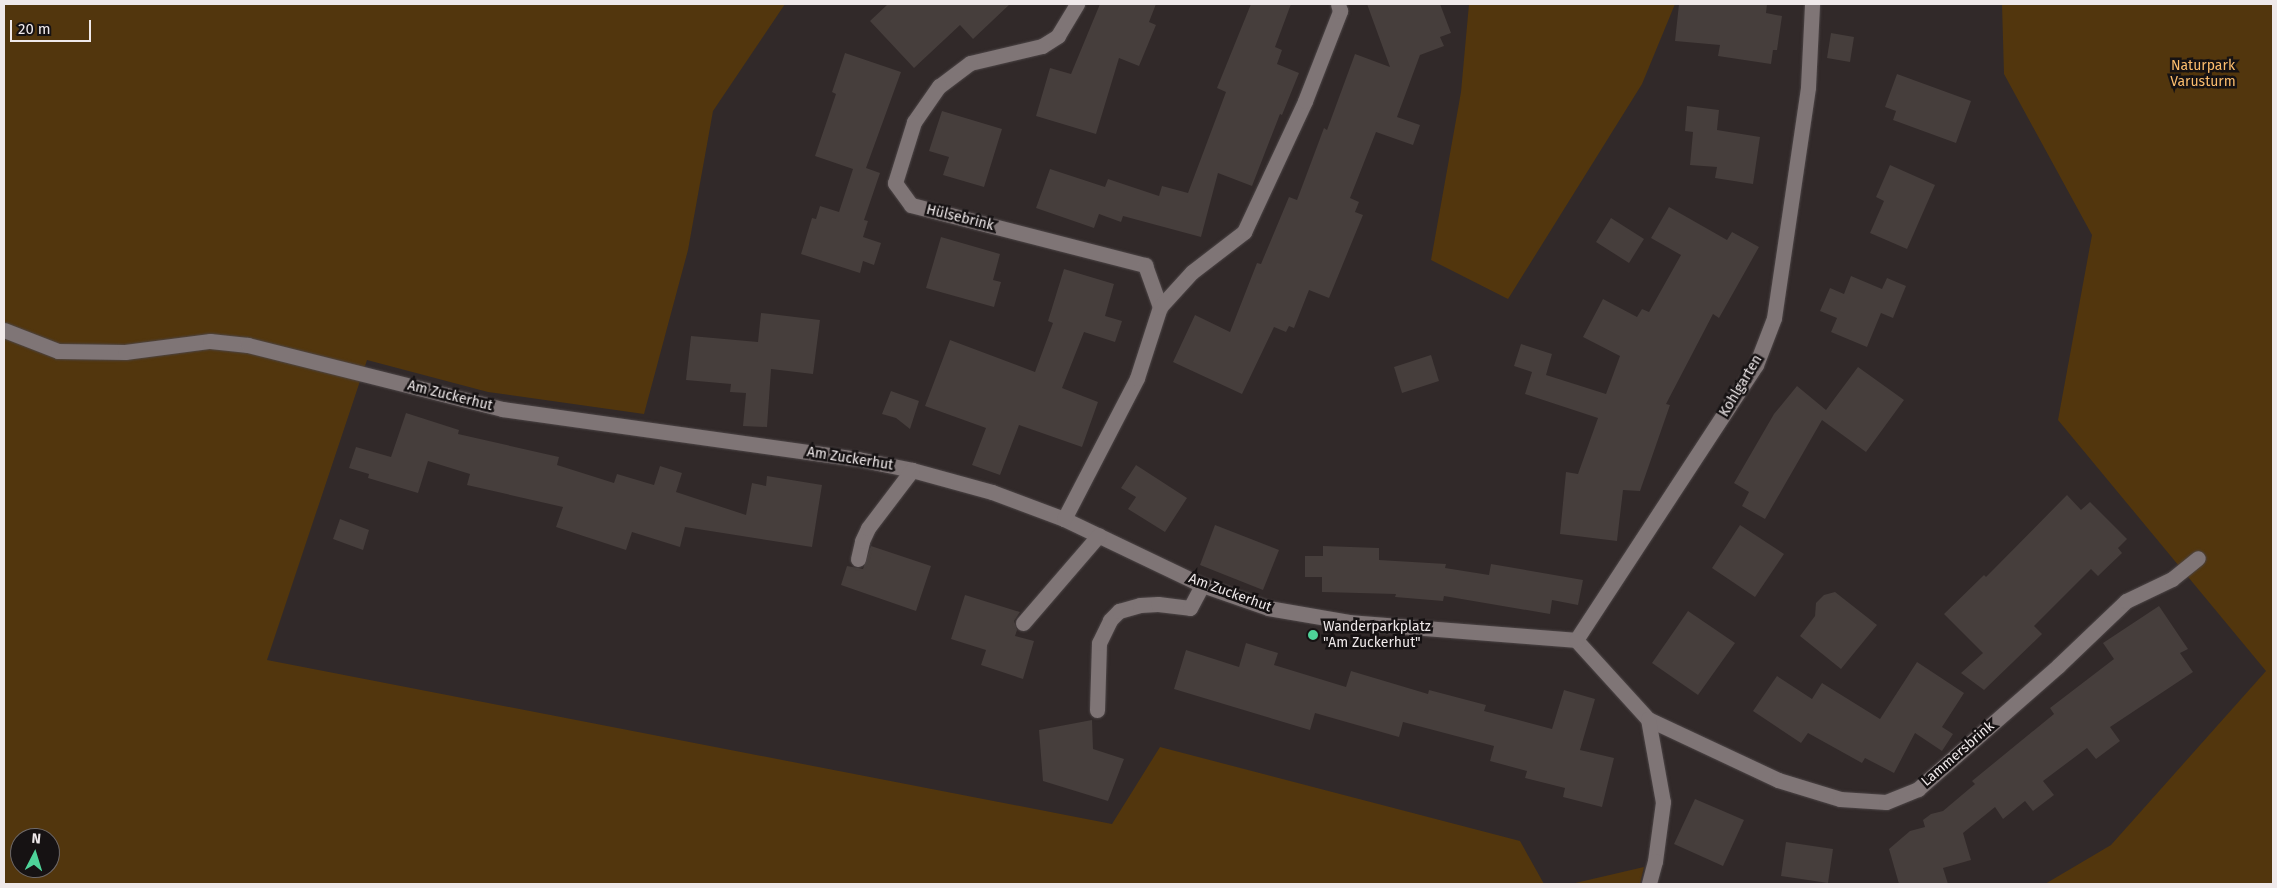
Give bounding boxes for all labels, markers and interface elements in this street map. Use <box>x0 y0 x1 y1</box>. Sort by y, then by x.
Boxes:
scale bar <box>12 10 94 42</box>
text: 20 m <box>18 20 51 38</box>
park label: Naturpark Varusturm <box>2170 58 2236 90</box>
street label: Hülsebrink <box>925 202 995 234</box>
street label: Kohlgarten <box>1716 352 1766 420</box>
street label: Am Zuckerhut <box>406 377 494 415</box>
street label: Am Zuckerhut <box>806 444 894 474</box>
street label: Am Zuckerhut <box>1186 570 1274 616</box>
place label: Wanderparkplatz "Am Zuckerhut" <box>1323 619 1431 652</box>
marker: Wanderparkplatz "Am Zuckerhut" <box>1307 629 1319 641</box>
street label: Lammersbrink <box>1918 718 1998 790</box>
north arrow <box>10 828 60 878</box>
text: N <box>31 830 42 847</box>

